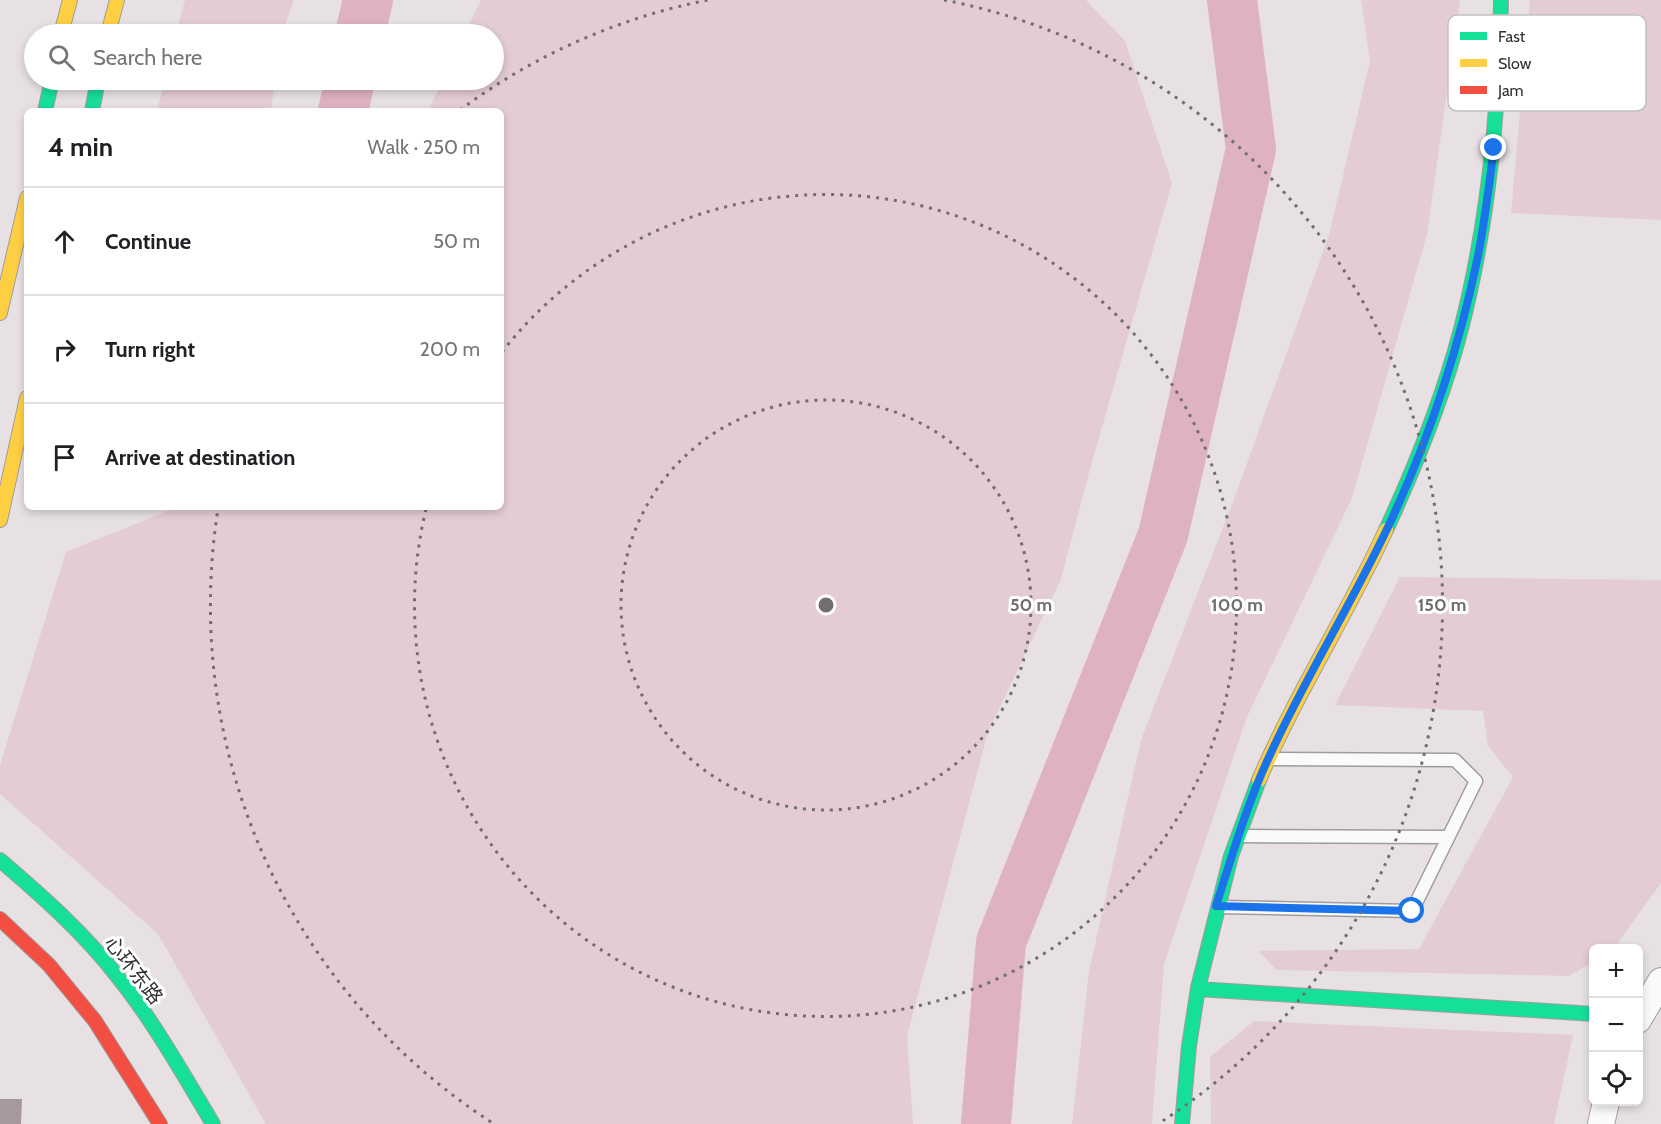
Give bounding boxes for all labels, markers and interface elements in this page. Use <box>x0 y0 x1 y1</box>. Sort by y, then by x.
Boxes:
legend <box>1448 15 1646 111</box>
search box <box>24 24 504 90</box>
text: Fast <box>1498 27 1526 46</box>
icon: search <box>45 41 78 74</box>
text: Search here <box>93 44 202 71</box>
text: Slow <box>1498 54 1532 73</box>
text: Jam <box>1497 81 1524 100</box>
text: 4 min <box>48 131 113 163</box>
route end <box>1480 134 1506 160</box>
text: Walk · 250 m <box>368 135 480 159</box>
icon: ahead <box>48 225 81 258</box>
text: Continue <box>105 228 191 255</box>
text: 50 m <box>433 229 480 253</box>
icon: right <box>48 333 81 366</box>
text: Turn right <box>105 336 195 363</box>
text: 200 m <box>420 337 480 361</box>
icon: arrive <box>48 441 81 474</box>
text: Arrive at destination <box>105 444 295 471</box>
text: 50 m <box>1010 594 1052 616</box>
text: 100 m <box>1211 594 1263 616</box>
text: 150 m <box>1418 594 1466 616</box>
centre of rings <box>816 595 836 615</box>
route start <box>1398 897 1424 923</box>
street label: 心环东路 <box>100 931 168 1009</box>
map controls <box>1589 944 1643 1106</box>
button: + <box>1589 944 1643 998</box>
button: − <box>1589 998 1643 1052</box>
button: locate <box>1589 1052 1643 1106</box>

